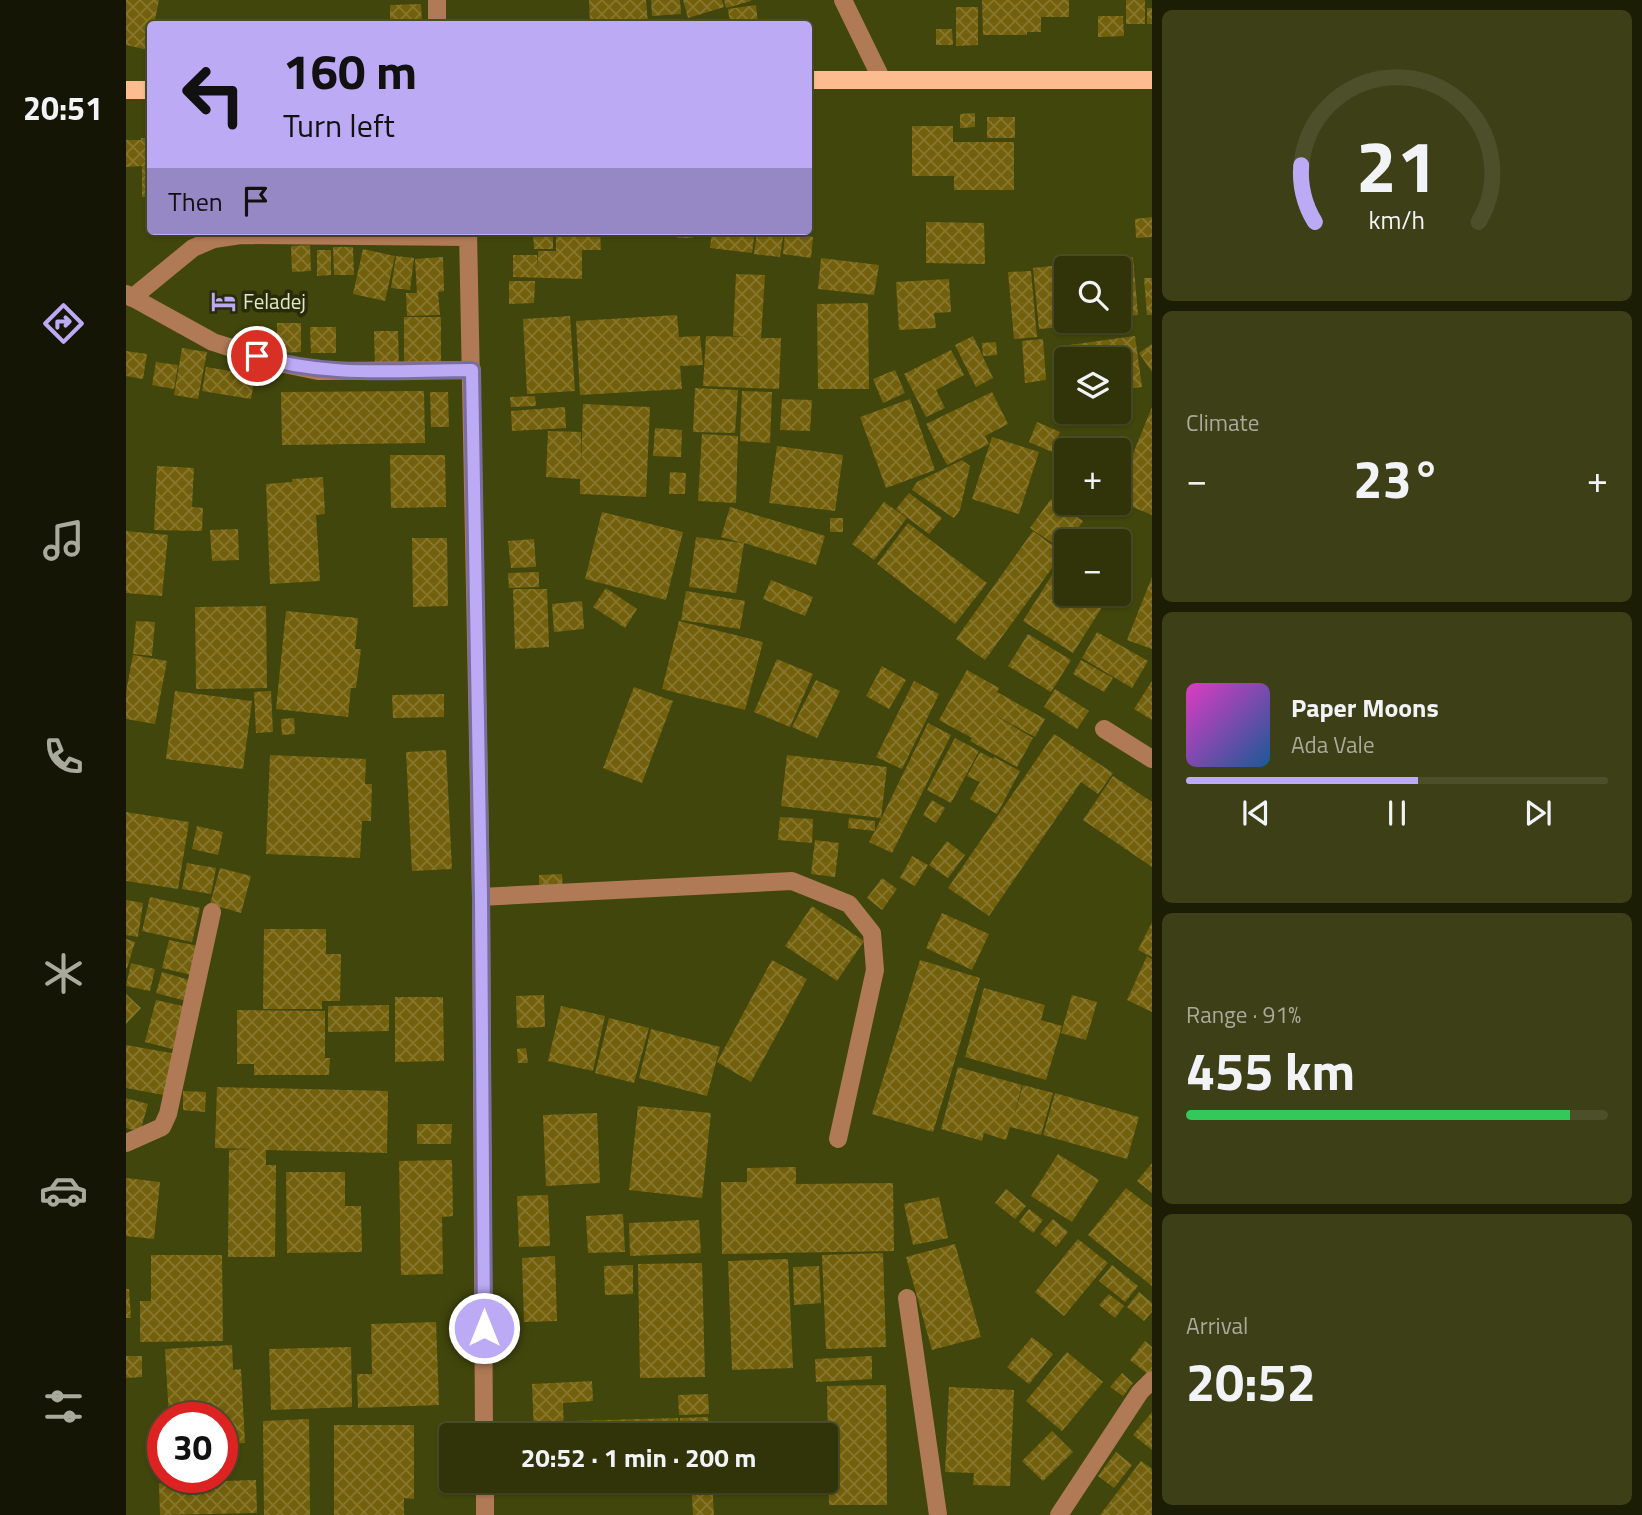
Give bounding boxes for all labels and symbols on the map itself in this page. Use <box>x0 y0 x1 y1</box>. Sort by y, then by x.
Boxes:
place label: Feladej <box>243 285 306 317</box>
hotel icon: Feladej <box>209 288 237 316</box>
pin <box>227 326 287 386</box>
position arrow <box>447 1291 521 1365</box>
speed limit sign: 30 <box>147 1402 238 1493</box>

